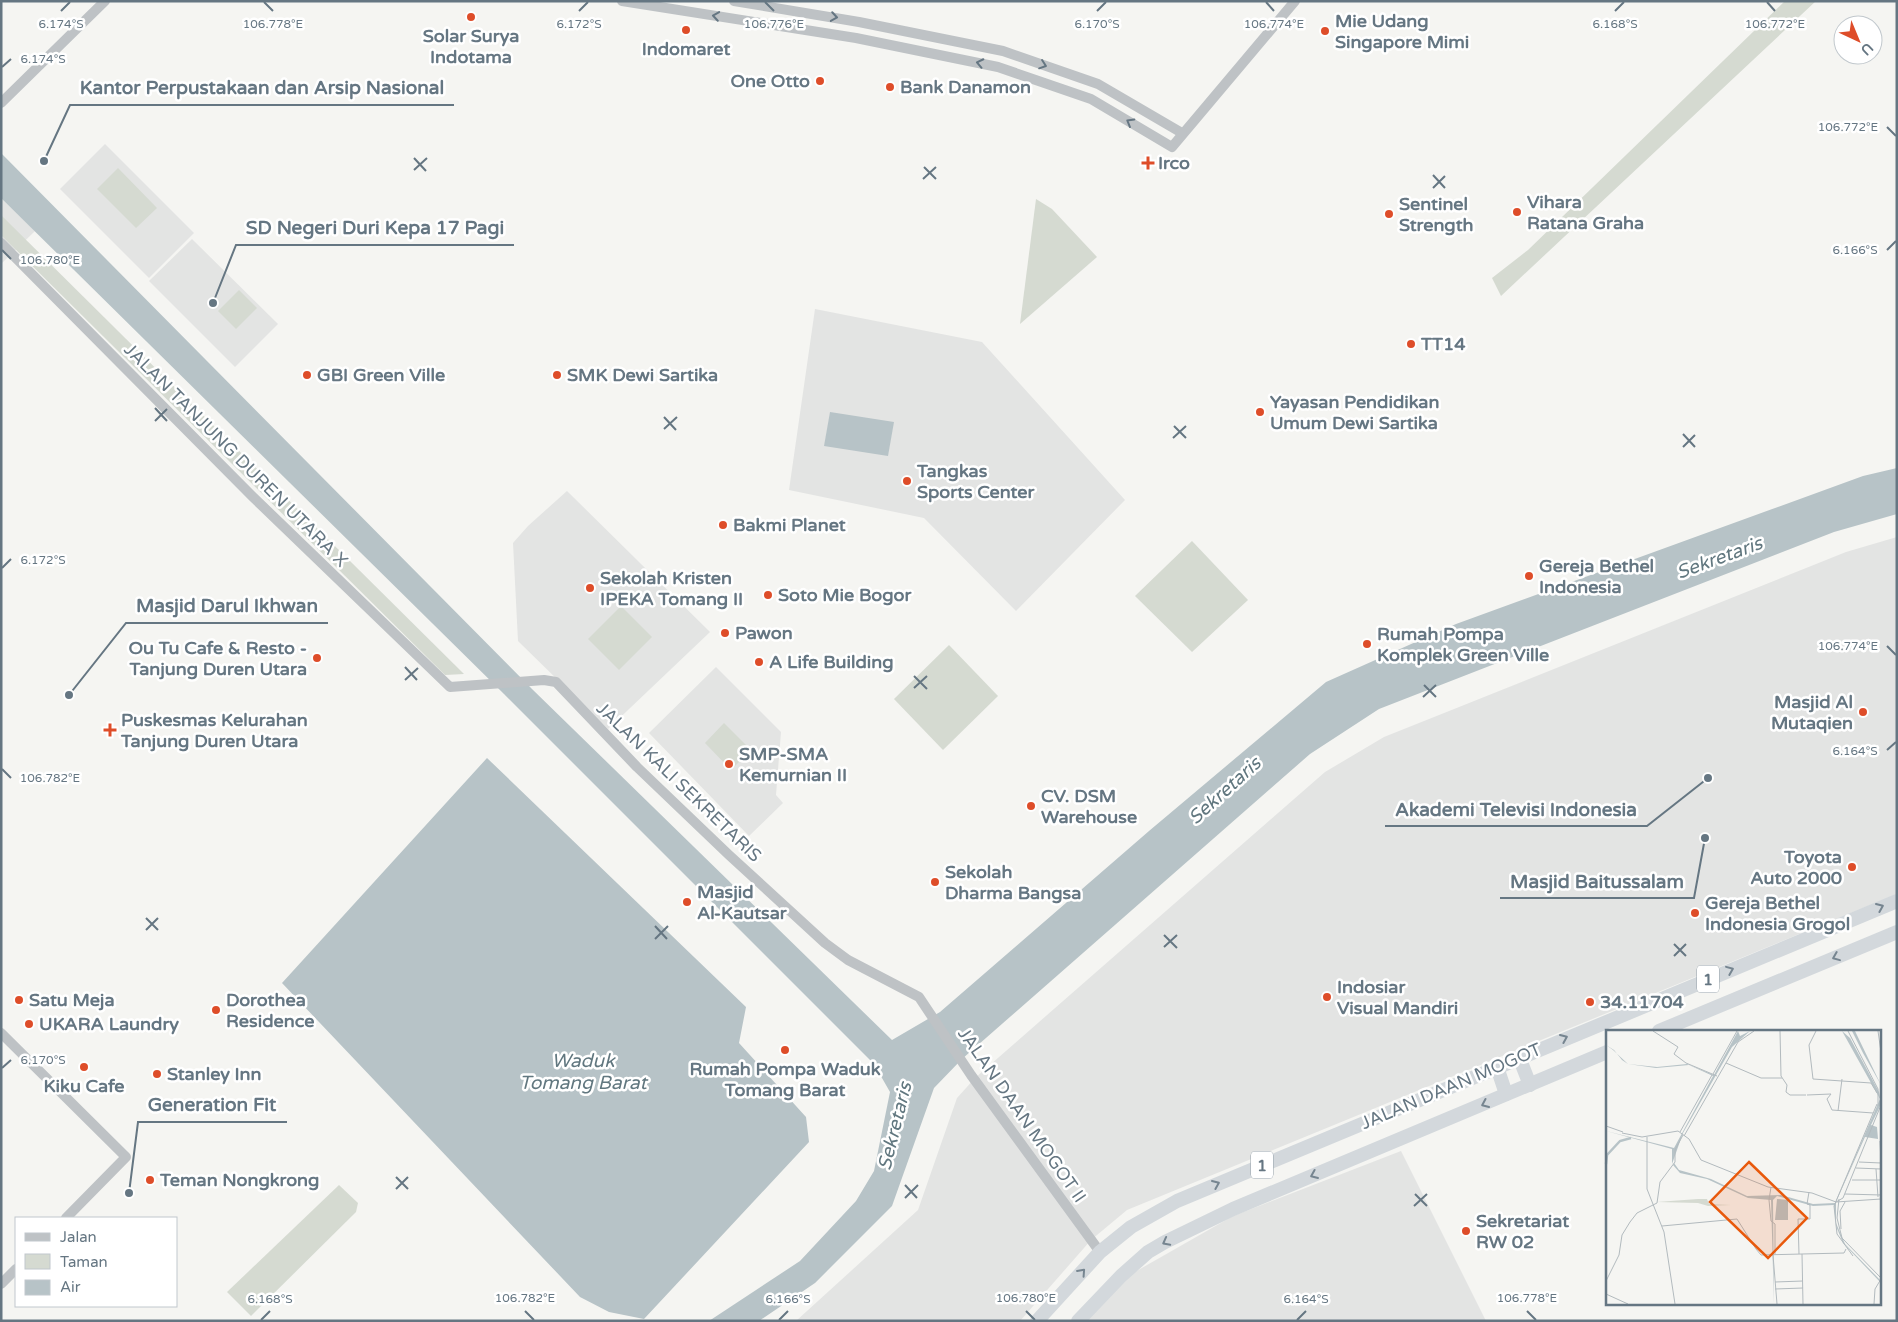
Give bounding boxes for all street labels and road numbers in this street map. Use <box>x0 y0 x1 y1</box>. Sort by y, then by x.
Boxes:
street label: JALAN TANJUNG DUREN UTARA X <box>120 339 352 571</box>
street label: JALAN KALI SEKRETARIS <box>592 697 766 867</box>
road number: 1 <box>1697 966 1719 992</box>
street label: JALAN DAAN MOGOT II <box>953 1023 1091 1207</box>
street label: JALAN DAAN MOGOT <box>1357 1038 1545 1134</box>
road number: 1 <box>1251 1152 1273 1178</box>

